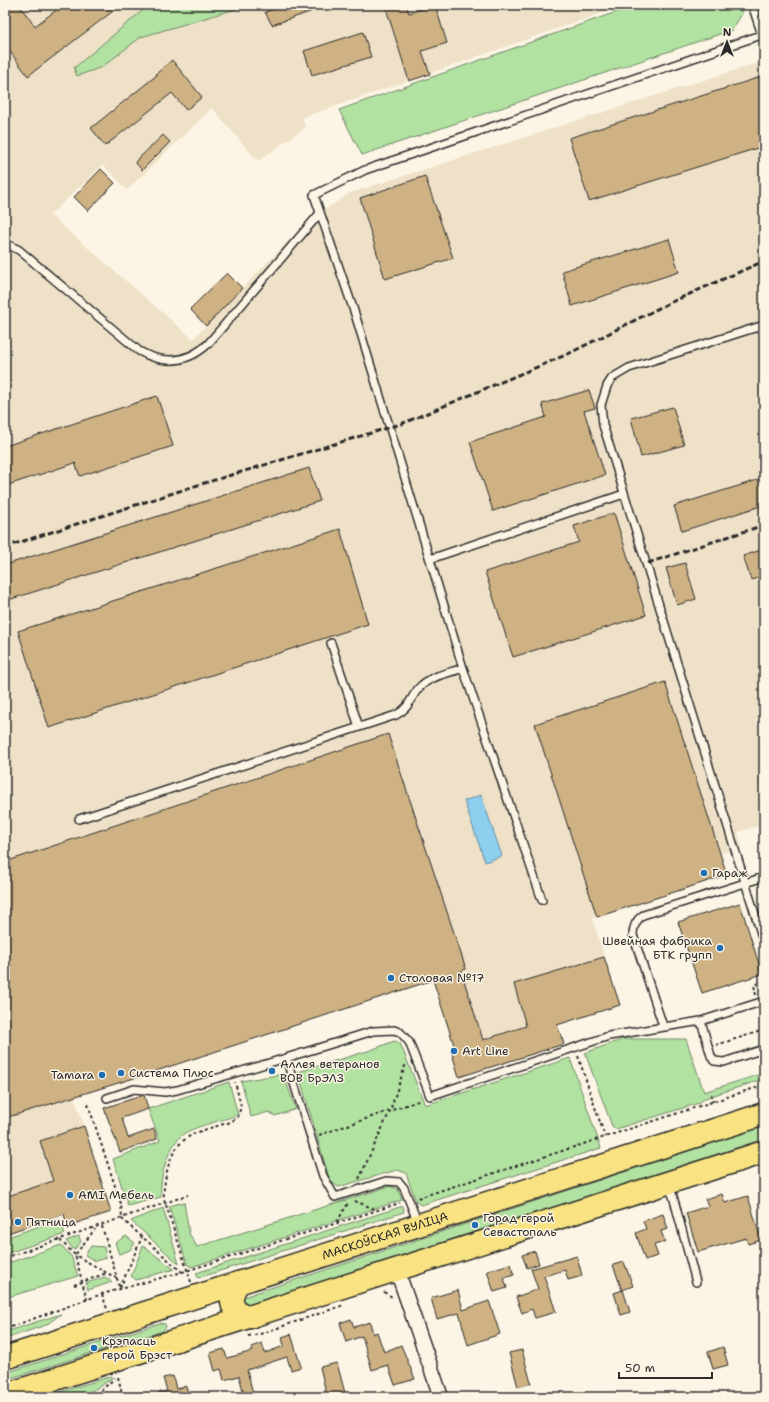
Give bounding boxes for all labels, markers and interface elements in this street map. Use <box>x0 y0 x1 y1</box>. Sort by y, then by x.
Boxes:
north arrow <box>707 22 747 62</box>
text: N <box>723 25 732 40</box>
place label: Гараж <box>712 865 747 881</box>
marker: Гараж <box>699 868 709 878</box>
place label: Швейная фабрика БТК групп <box>602 933 713 963</box>
marker: Швейная фабрика БТК групп <box>715 943 725 953</box>
place label: Столовая №17 <box>399 970 484 986</box>
marker: Столовая №17 <box>386 973 396 983</box>
place label: Art Line <box>462 1043 509 1059</box>
marker: Art Line <box>449 1046 459 1056</box>
place label: Аллея ветеранов ВОВ БрЭЛЗ <box>280 1056 380 1086</box>
place label: Система Плюс <box>129 1065 214 1081</box>
marker: Аллея ветеранов ВОВ БрЭЛЗ <box>267 1066 277 1076</box>
place label: Tamara <box>51 1067 95 1083</box>
marker: Система Плюс <box>116 1068 126 1078</box>
marker: Tamara <box>97 1070 107 1080</box>
place label: AMI Мебель <box>78 1187 154 1203</box>
marker: AMI Мебель <box>65 1190 75 1200</box>
street label: МАСКОЎСКАЯ ВУЛІЦА <box>320 1208 450 1264</box>
place label: Горад герой Севастопаль <box>483 1210 557 1240</box>
place label: Пятница <box>26 1214 77 1230</box>
marker: Пятница <box>13 1217 23 1227</box>
marker: Горад герой Севастопаль <box>470 1220 480 1230</box>
place label: Крэпасць герой Брэст <box>102 1333 173 1363</box>
marker: Крэпасць герой Брэст <box>89 1343 99 1353</box>
scale bar <box>619 1354 712 1380</box>
text: 50 m <box>625 1360 655 1376</box>

